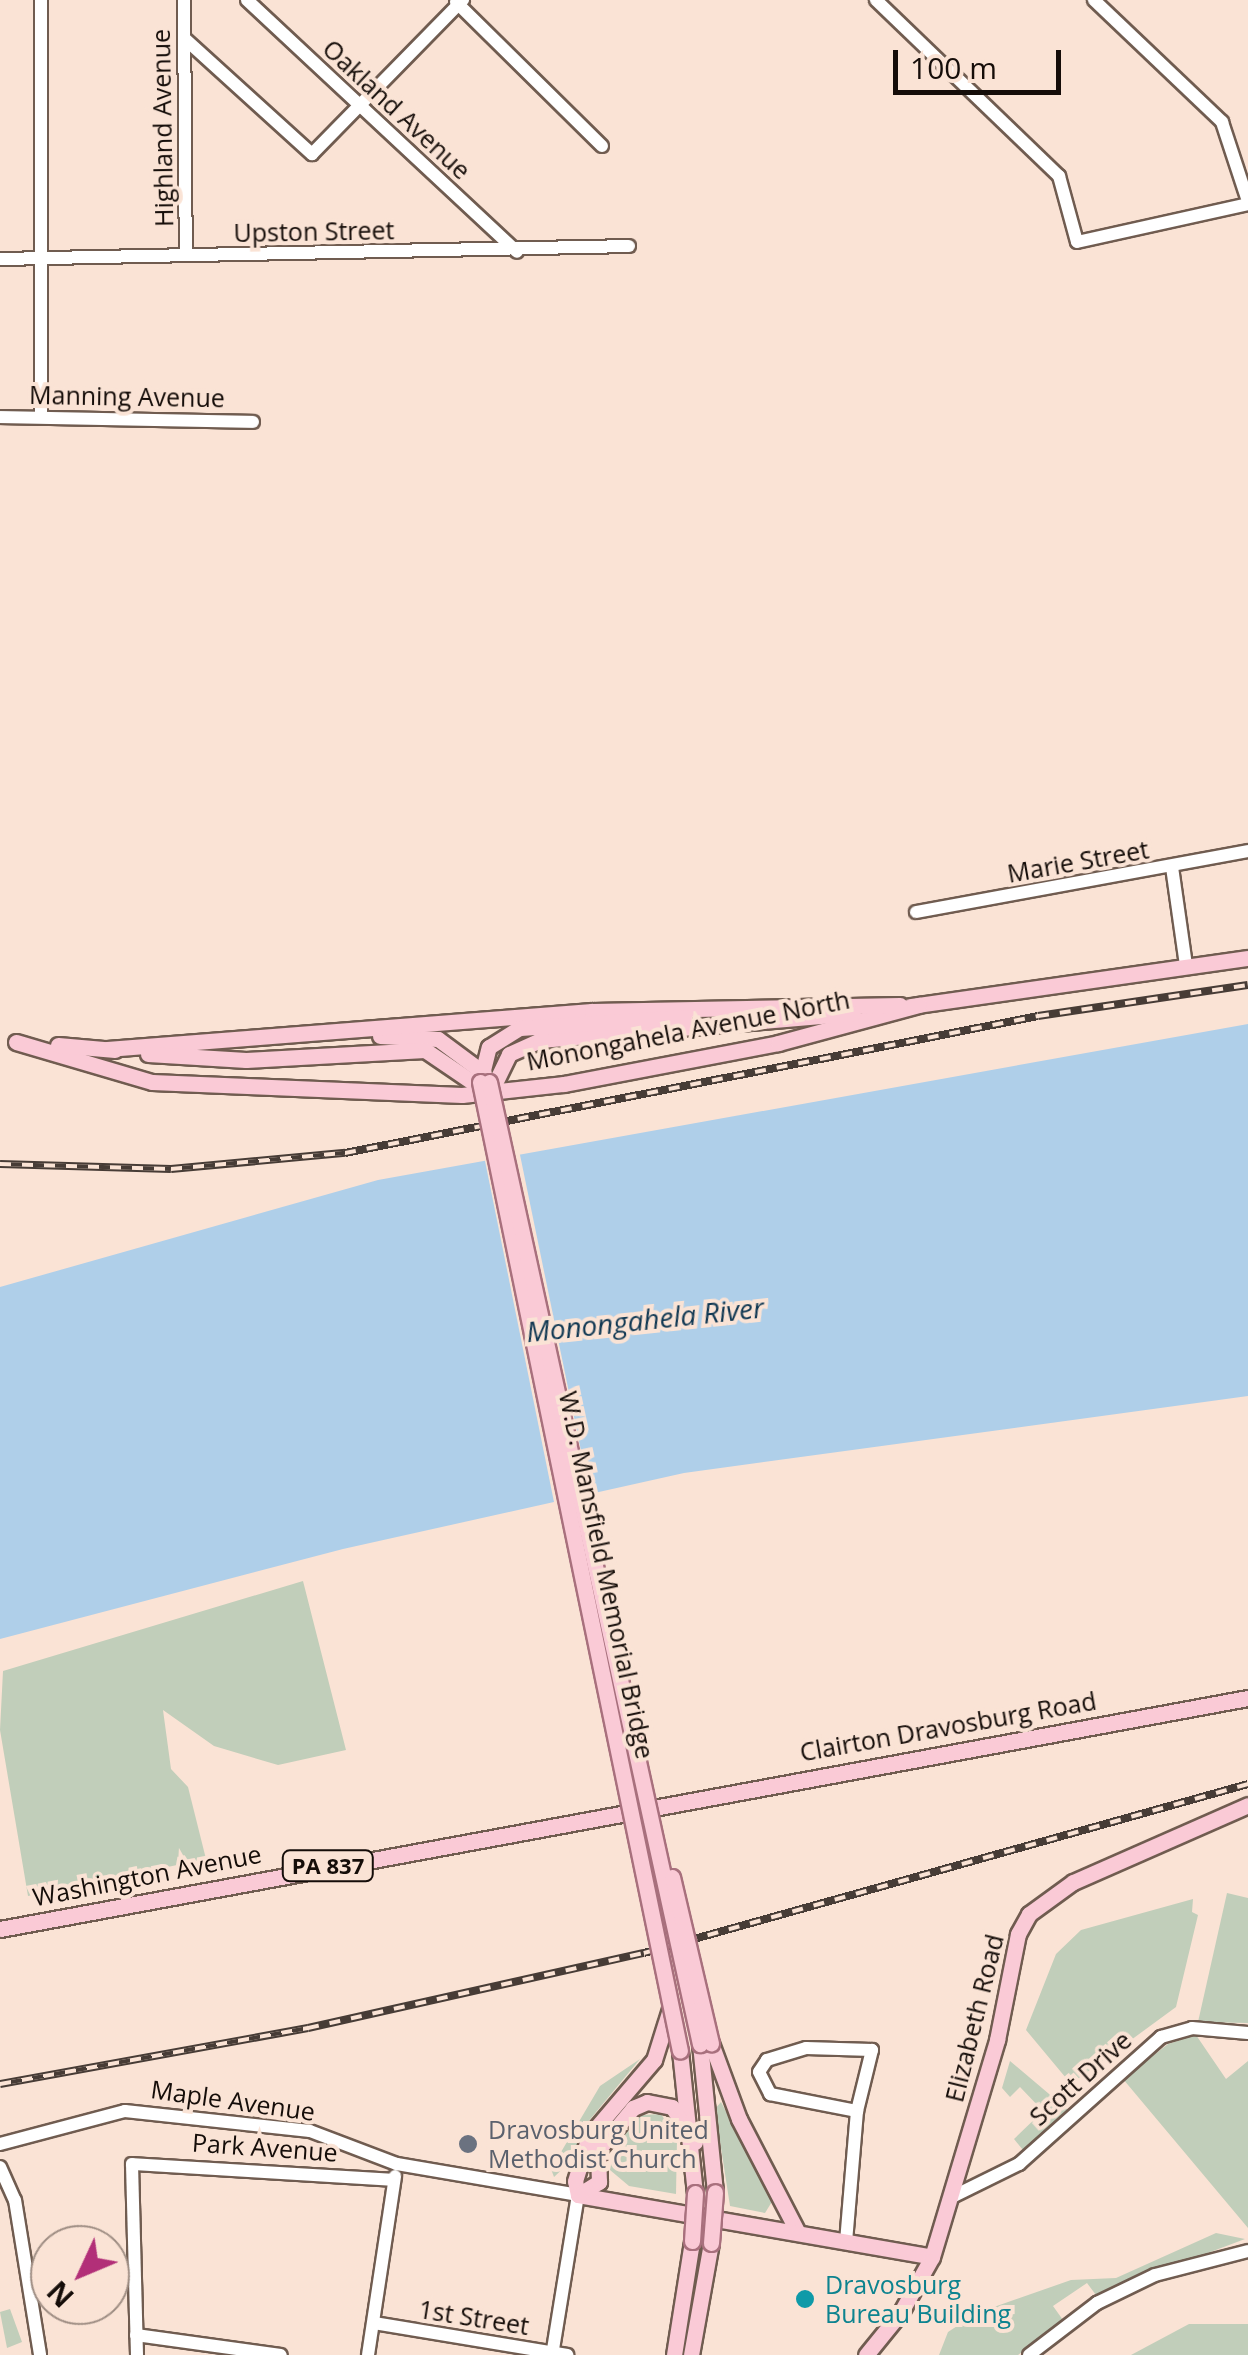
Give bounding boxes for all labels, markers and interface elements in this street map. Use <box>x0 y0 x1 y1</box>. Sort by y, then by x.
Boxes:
street label: Highland Avenue <box>145 29 179 227</box>
scale bar <box>898 30 1066 92</box>
street label: Oakland Avenue <box>317 33 477 185</box>
text: 100 m <box>910 47 997 88</box>
street label: Upston Street <box>233 215 395 247</box>
street label: Manning Avenue <box>29 379 225 413</box>
street label: Marie Street <box>1005 834 1151 888</box>
street label: Monongahela Avenue North <box>524 984 852 1076</box>
water label: Monongahela River <box>524 1290 766 1348</box>
street label: W.D. Mansfield Memorial Bridge <box>553 1389 661 1761</box>
street label: Clairton Dravosburg Road <box>797 1685 1099 1767</box>
street label: Washington Avenue <box>30 1838 264 1912</box>
road number: PA 837 <box>280 1849 376 1883</box>
street label: Elizabeth Road <box>939 1931 1009 2105</box>
street label: Scott Drive <box>1023 2025 1137 2131</box>
street label: Maple Avenue <box>149 2074 317 2126</box>
place label: Dravosburg United Methodist Church <box>488 2115 709 2174</box>
street label: Park Avenue <box>191 2127 339 2167</box>
marker: Dravosburg United Methodist Church <box>457 2133 479 2155</box>
north arrow <box>30 2225 130 2325</box>
place label: Dravosburg Bureau Building <box>825 2270 1011 2329</box>
text: N <box>38 2273 81 2316</box>
marker: Dravosburg Bureau Building <box>794 2288 816 2310</box>
street label: 1st Street <box>417 2293 531 2341</box>

